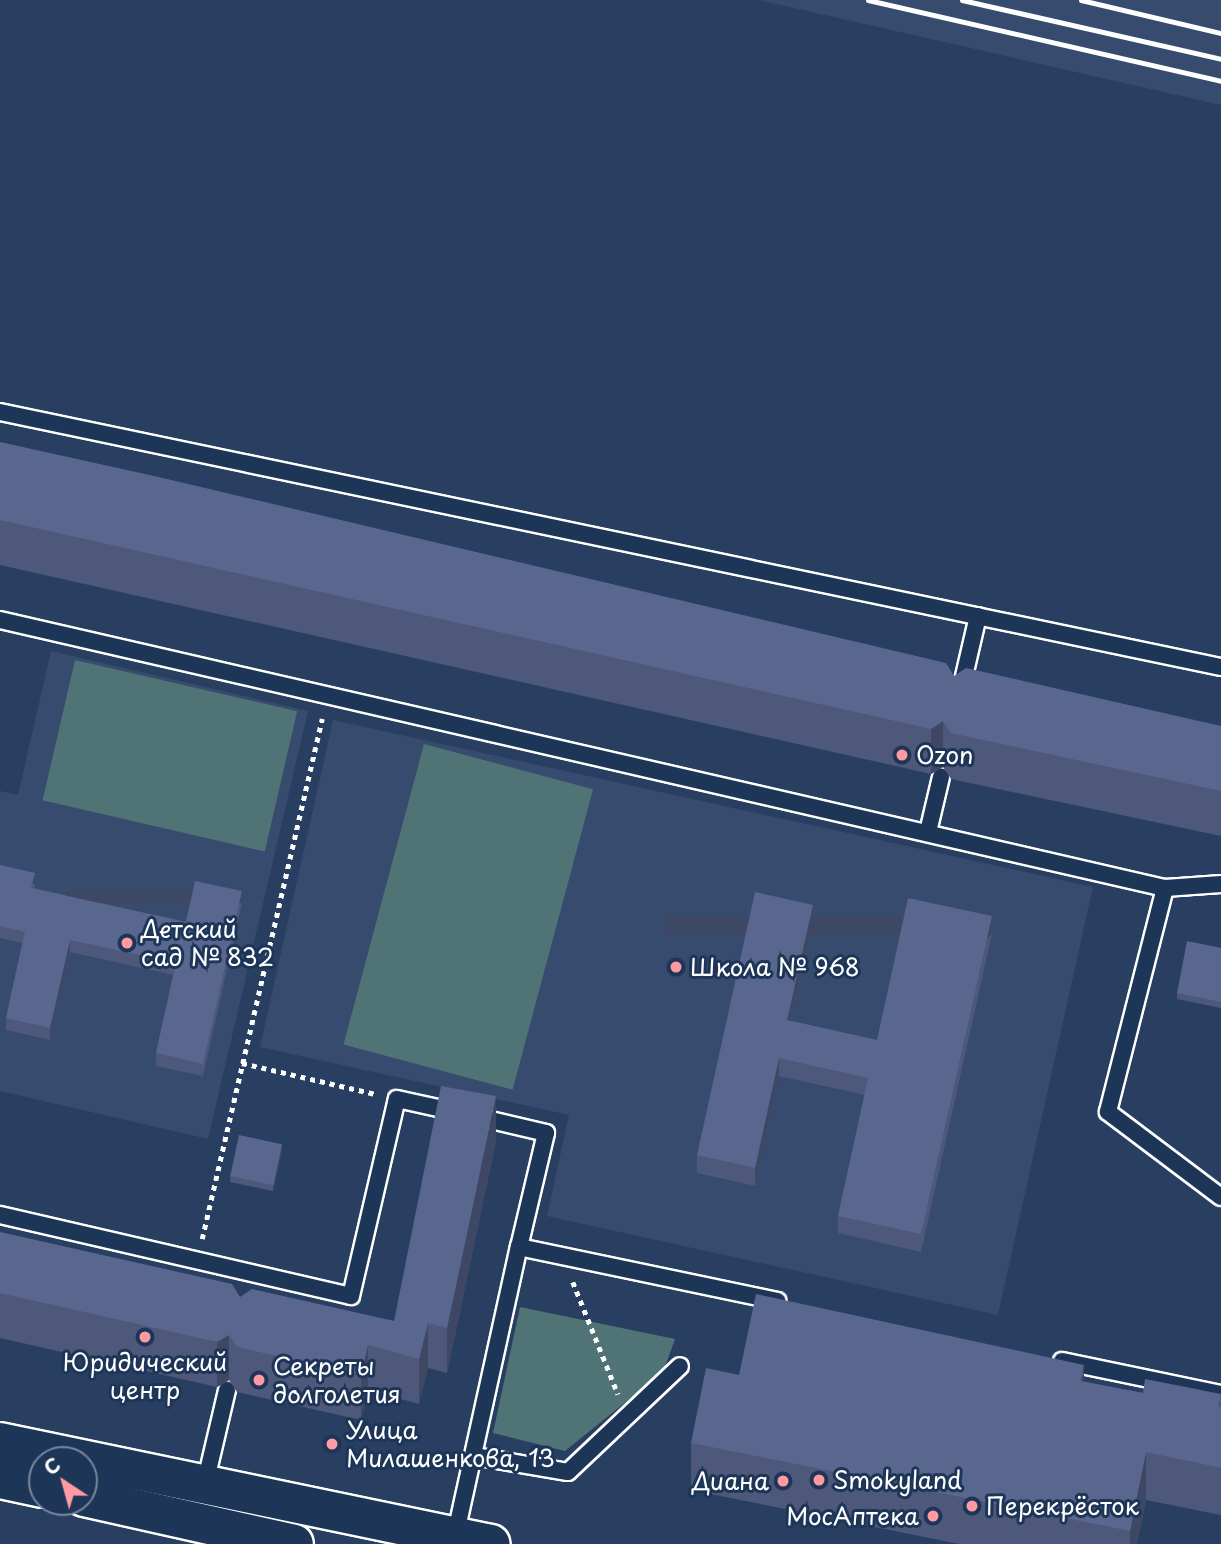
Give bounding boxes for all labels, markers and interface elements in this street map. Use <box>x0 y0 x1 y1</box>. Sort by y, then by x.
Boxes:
place label: Ozon <box>916 741 973 769</box>
marker: Ozon <box>894 747 910 763</box>
place label: Детский сад № 832 <box>141 915 275 971</box>
marker: Детский сад № 832 <box>119 935 135 951</box>
place label: Школа № 968 <box>690 953 861 981</box>
marker: Школа № 968 <box>668 959 684 975</box>
marker: Юридический центр <box>137 1329 153 1345</box>
place label: Юридический центр <box>63 1348 227 1404</box>
place label: Секреты долголетия <box>273 1352 401 1408</box>
marker: Секреты долголетия <box>251 1372 267 1388</box>
place label: Улица Милашенкова, 13 <box>346 1416 555 1472</box>
marker: Улица Милашенкова, 13 <box>324 1436 340 1452</box>
north arrow <box>28 1446 98 1516</box>
text: С <box>38 1450 66 1481</box>
place label: Smokyland <box>833 1466 962 1494</box>
place label: Диана <box>692 1467 769 1495</box>
marker: Smokyland <box>811 1472 827 1488</box>
marker: Диана <box>775 1473 791 1489</box>
place label: Перекрёсток <box>986 1492 1139 1520</box>
marker: Перекрёсток <box>964 1498 980 1514</box>
place label: МосАптека <box>786 1502 919 1530</box>
marker: МосАптека <box>925 1508 941 1524</box>

